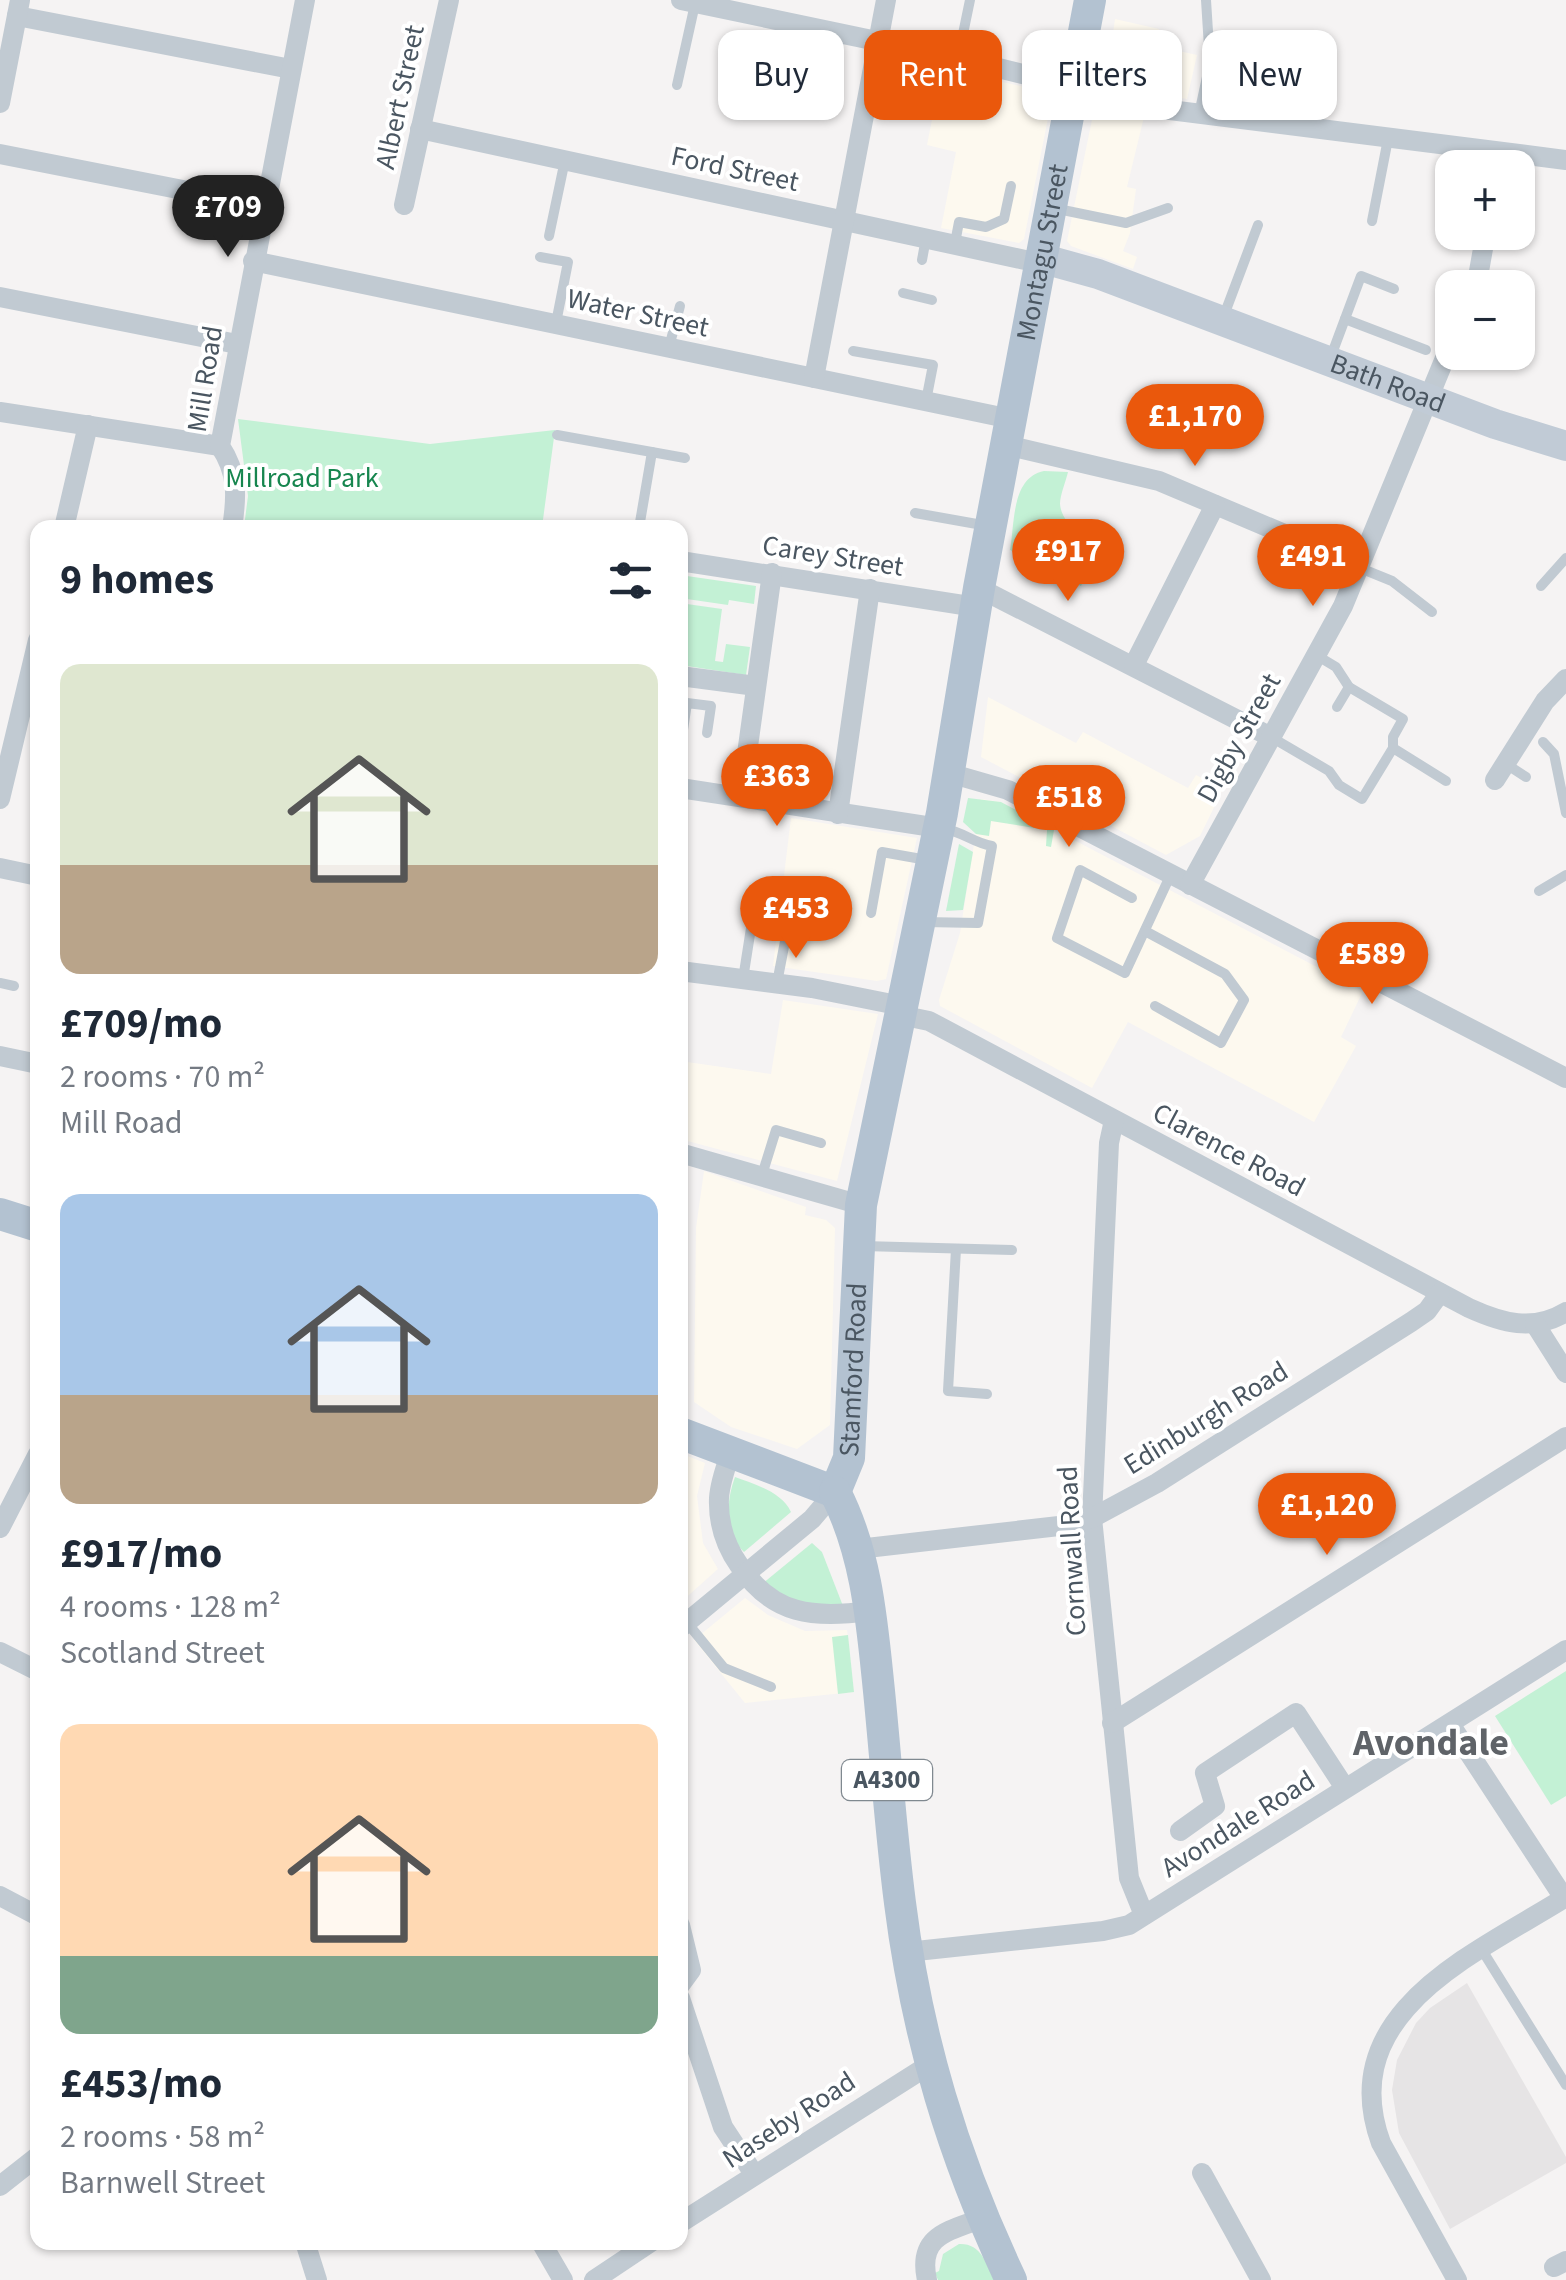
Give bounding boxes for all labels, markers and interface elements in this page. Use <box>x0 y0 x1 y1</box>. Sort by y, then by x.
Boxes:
street label: Albert Street <box>365 21 435 173</box>
chip: Buy <box>718 30 844 120</box>
chip: Rent <box>864 30 1002 120</box>
chip: Filters <box>1022 30 1182 120</box>
chip: New <box>1202 30 1337 120</box>
street label: Ford Street <box>668 136 803 202</box>
map controls <box>1435 150 1535 370</box>
button: + <box>1435 150 1535 250</box>
street label: Montagu Street <box>1006 160 1079 344</box>
pin: £709 <box>169 175 287 260</box>
text: £709 <box>194 184 262 230</box>
button: − <box>1435 270 1535 370</box>
street label: Water Street <box>564 278 713 348</box>
street label: Mill Road <box>177 323 233 435</box>
street label: Bath Road <box>1324 343 1451 424</box>
pin: £1,170 <box>1114 384 1276 469</box>
text: £1,170 <box>1148 393 1242 439</box>
park label: Millroad Park <box>225 458 379 498</box>
pin: £917 <box>1009 519 1127 604</box>
pin: £491 <box>1254 524 1372 609</box>
street label: Carey Street <box>760 525 907 587</box>
text: £917 <box>1034 528 1102 574</box>
text: £491 <box>1279 533 1347 579</box>
text: 9 homes <box>60 550 214 610</box>
icon: filters <box>603 553 658 608</box>
street label: Digby Street <box>1187 666 1291 810</box>
icon: home <box>269 729 449 909</box>
pin: £363 <box>718 744 836 829</box>
text: £363 <box>743 753 811 799</box>
pin: £518 <box>1010 765 1128 850</box>
text: £518 <box>1035 774 1103 820</box>
pin: £453 <box>737 876 855 961</box>
text: £453 <box>762 885 830 931</box>
pin: £589 <box>1313 922 1431 1007</box>
text: £589 <box>1338 931 1406 977</box>
text: £709/mo <box>60 994 222 1054</box>
text: 2 rooms · 70 m² <box>60 1054 265 1100</box>
street label: Clarence Road <box>1146 1093 1312 1207</box>
text: Mill Road <box>60 1100 183 1146</box>
icon: home <box>269 1259 449 1439</box>
street label: Stamford Road <box>829 1282 877 1458</box>
street label: Edinburgh Road <box>1116 1351 1296 1485</box>
street label: Cornwall Road <box>1048 1465 1096 1637</box>
pin: £1,120 <box>1246 1473 1408 1558</box>
text: £1,120 <box>1280 1482 1374 1528</box>
text: £917/mo <box>60 1524 222 1584</box>
text: 4 rooms · 128 m² <box>60 1584 281 1630</box>
text: Scotland Street <box>60 1630 265 1676</box>
district label: Avondale <box>1352 1716 1509 1770</box>
road number: A4300 <box>842 1760 932 1800</box>
street label: Avondale Road <box>1153 1761 1323 1887</box>
icon: home <box>269 1789 449 1969</box>
text: £453/mo <box>60 2054 222 2114</box>
street label: Naseby Road <box>714 2062 864 2178</box>
text: 2 rooms · 58 m² <box>60 2114 265 2160</box>
text: Barnwell Street <box>60 2160 265 2206</box>

